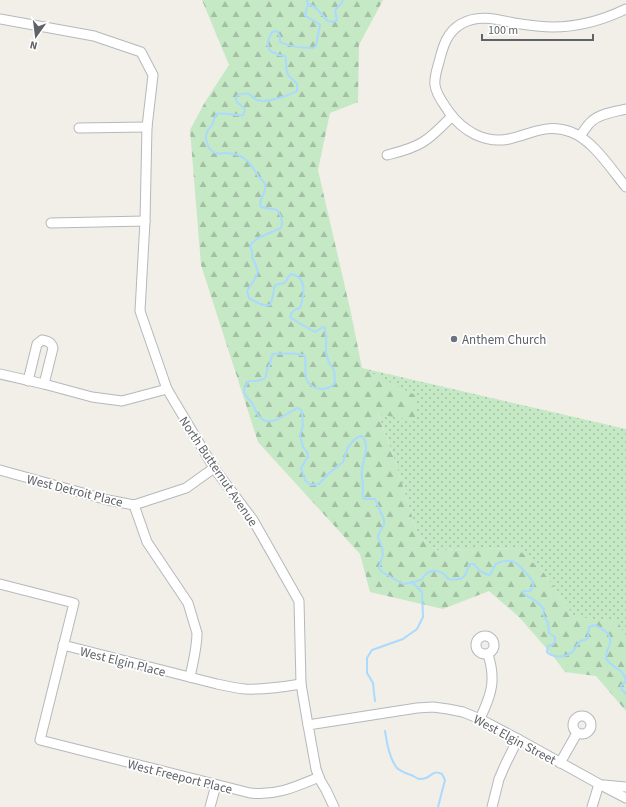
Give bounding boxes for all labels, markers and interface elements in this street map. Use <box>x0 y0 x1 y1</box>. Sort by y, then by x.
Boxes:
north arrow <box>16 16 56 56</box>
scale bar <box>482 16 593 42</box>
text: 100 m <box>488 22 518 39</box>
text: N <box>28 37 39 53</box>
place label: Anthem Church <box>462 331 546 349</box>
marker: Anthem Church <box>449 334 459 344</box>
street label: North Butternut Avenue <box>175 413 262 530</box>
street label: West Detroit Place <box>25 470 125 512</box>
street label: West Elgin Place <box>78 643 168 681</box>
street label: West Elgin Street <box>470 711 559 769</box>
street label: West Freeport Place <box>125 755 234 799</box>

